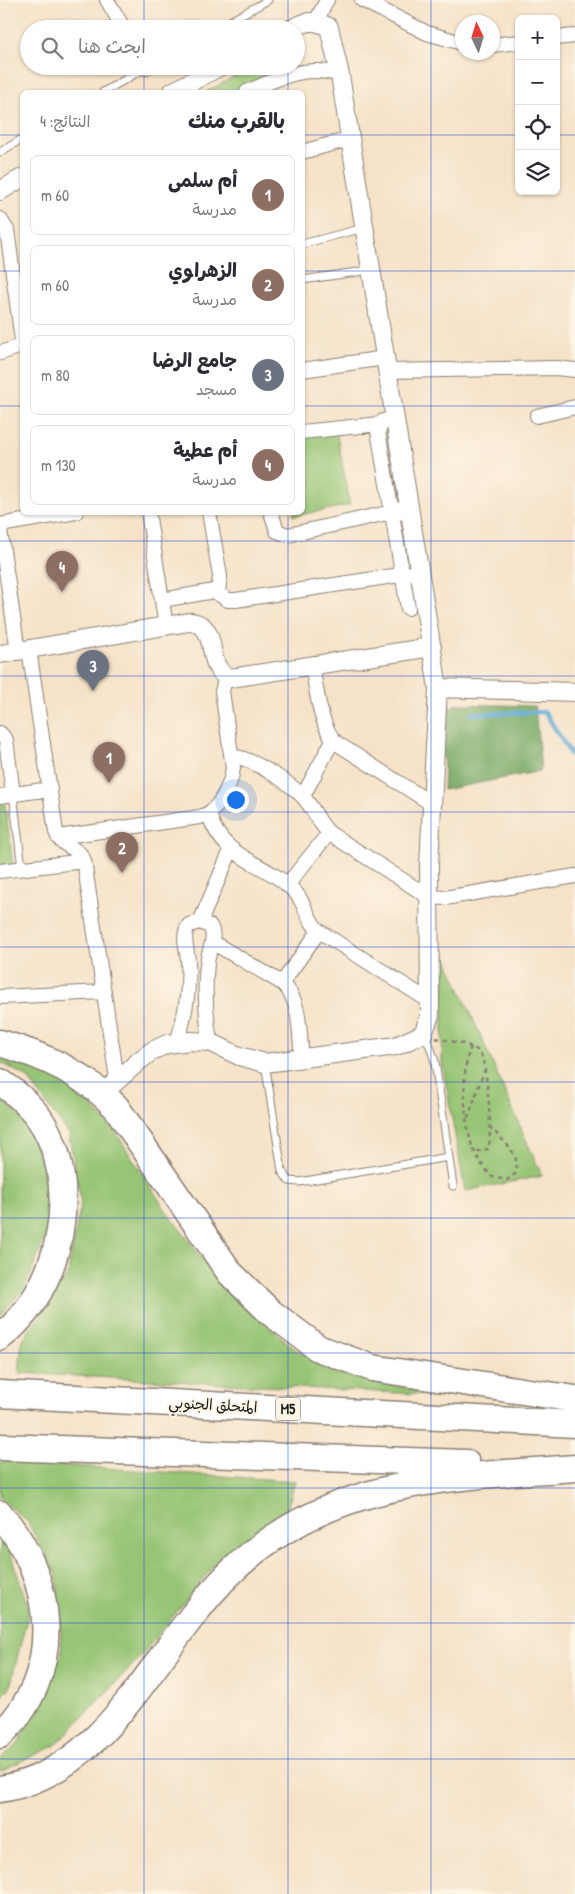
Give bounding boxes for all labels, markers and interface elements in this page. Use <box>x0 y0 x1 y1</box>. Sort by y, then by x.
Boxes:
north arrow <box>455 15 500 60</box>
map controls <box>515 15 560 195</box>
button: + <box>515 15 560 60</box>
search box <box>20 20 305 75</box>
text: ابحث هنا <box>78 33 146 59</box>
icon: search <box>38 34 66 62</box>
button: − <box>515 60 560 105</box>
button: locate <box>515 105 560 150</box>
text: بالقرب منك <box>188 106 285 135</box>
text: النتائج: 4 <box>40 110 90 132</box>
button: layers <box>515 150 560 195</box>
text: أم سلمى <box>168 167 237 193</box>
text: 60 m <box>41 184 69 206</box>
text: 1 <box>265 184 271 206</box>
text: مدرسة <box>192 198 237 220</box>
text: الزهراوي <box>169 257 237 283</box>
text: 60 m <box>41 274 69 296</box>
text: 2 <box>264 274 272 296</box>
text: مدرسة <box>192 288 237 310</box>
text: جامع الرضا <box>153 347 237 373</box>
text: 80 m <box>41 364 70 386</box>
text: 3 <box>264 364 272 386</box>
text: مسجد <box>196 378 237 400</box>
text: أم عطية <box>173 437 237 463</box>
text: 130 m <box>41 454 76 476</box>
text: 4 <box>265 454 271 476</box>
text: مدرسة <box>192 468 237 490</box>
pin: 4 <box>46 551 78 592</box>
pin: 3 <box>77 650 109 691</box>
pin: 1 <box>93 742 125 783</box>
your location <box>223 787 249 813</box>
pin: 2 <box>106 832 138 873</box>
street label: المتحلق الجنوبي <box>168 1392 258 1420</box>
road number: M5 <box>276 1398 300 1420</box>

